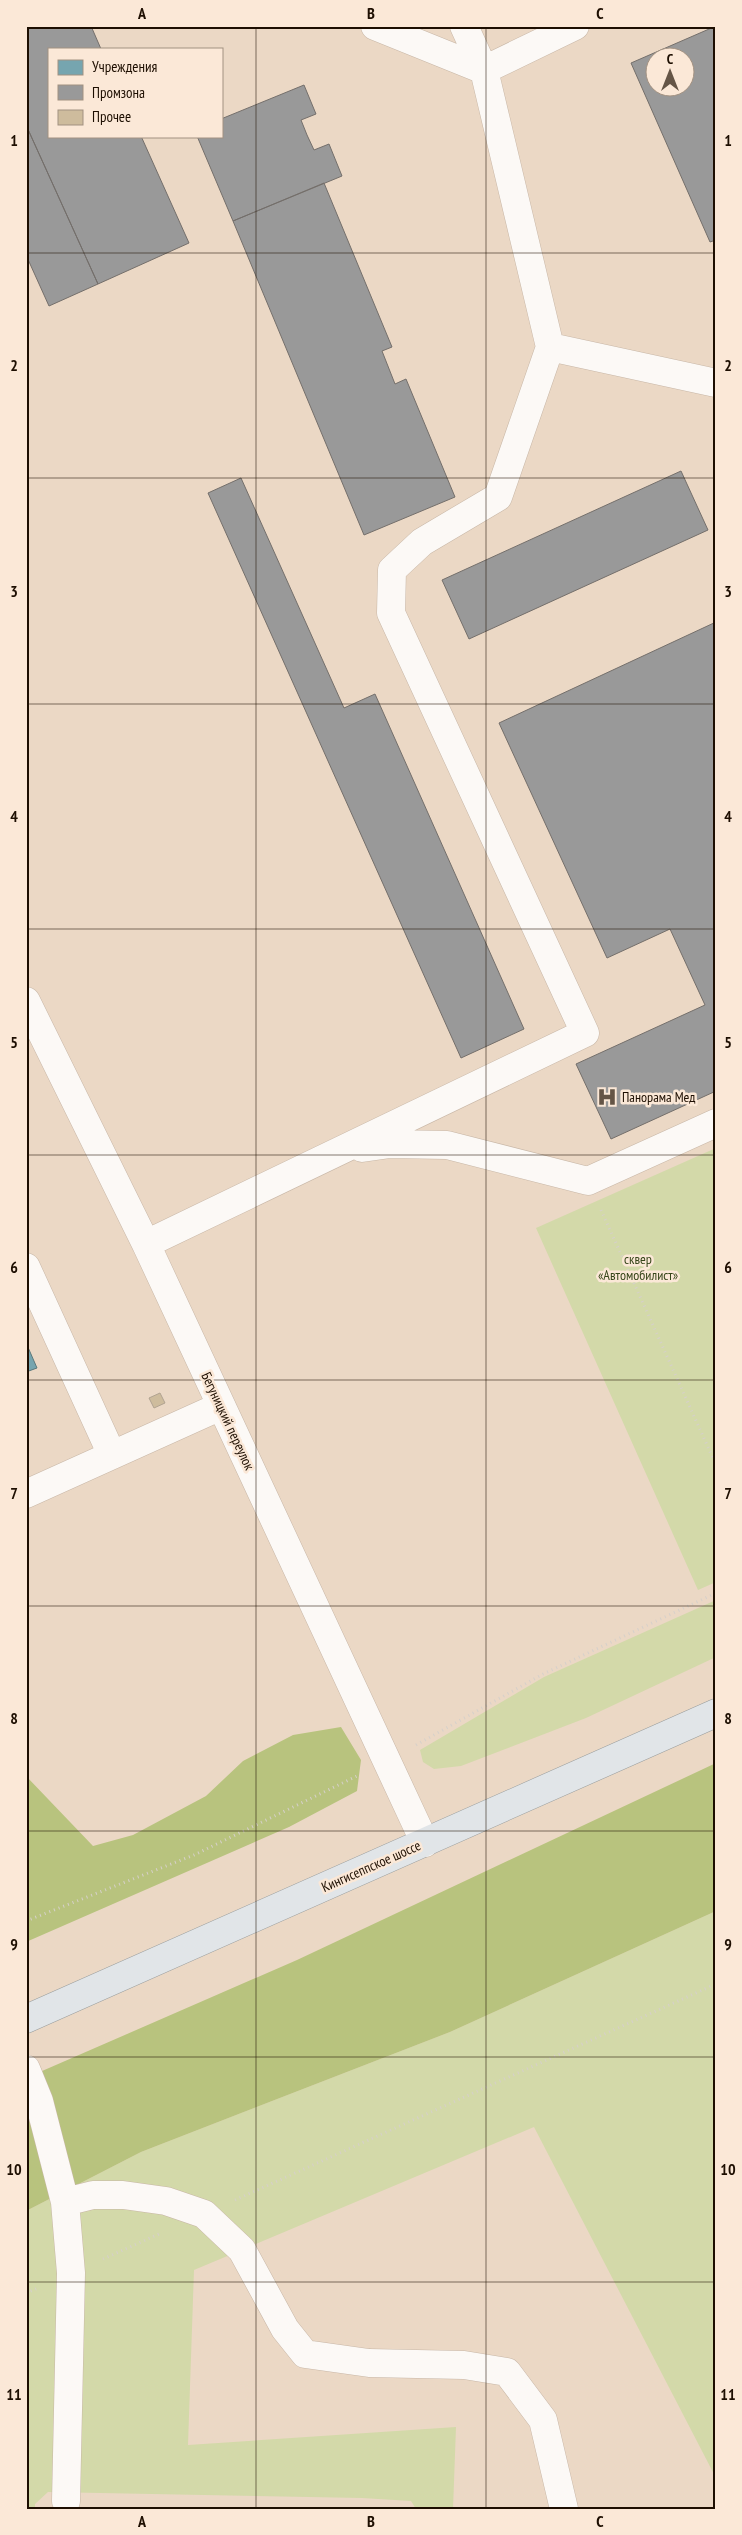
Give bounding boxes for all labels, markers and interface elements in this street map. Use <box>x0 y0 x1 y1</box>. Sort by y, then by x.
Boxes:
text: A <box>137 3 147 23</box>
text: B <box>367 3 375 23</box>
text: C <box>596 3 604 23</box>
legend <box>48 48 222 138</box>
north arrow <box>644 48 694 98</box>
text: С <box>667 50 674 68</box>
text: Учреждения <box>92 57 158 76</box>
text: Промзона <box>92 83 145 102</box>
text: Прочее <box>92 107 131 126</box>
text: 1 <box>10 130 18 150</box>
text: 1 <box>724 130 732 150</box>
text: 2 <box>10 355 18 375</box>
text: 2 <box>724 355 732 375</box>
text: 3 <box>10 581 18 601</box>
text: 3 <box>724 581 732 601</box>
text: 4 <box>10 806 18 826</box>
text: 4 <box>724 806 732 826</box>
text: 5 <box>10 1032 18 1052</box>
text: 5 <box>724 1032 732 1052</box>
hospital icon: Панорама Мед <box>596 1086 618 1108</box>
place label: Панорама Мед <box>622 1088 695 1106</box>
park label: сквер «Автомобилист» <box>598 1250 678 1284</box>
text: 6 <box>10 1257 18 1277</box>
text: 6 <box>724 1257 732 1277</box>
street label: Бегуницкий переулок <box>197 1369 259 1473</box>
text: 7 <box>10 1483 18 1503</box>
text: 7 <box>724 1483 732 1503</box>
text: 8 <box>10 1708 18 1728</box>
text: 8 <box>724 1708 732 1728</box>
street label: Кингисеппское шоссе <box>319 1836 424 1896</box>
text: 9 <box>10 1934 18 1954</box>
text: 9 <box>724 1934 732 1954</box>
text: 10 <box>6 2159 22 2179</box>
text: 10 <box>720 2159 736 2179</box>
text: 11 <box>6 2384 22 2404</box>
text: 11 <box>720 2384 736 2404</box>
text: A <box>137 2511 147 2531</box>
text: B <box>367 2511 375 2531</box>
text: C <box>596 2511 604 2531</box>

